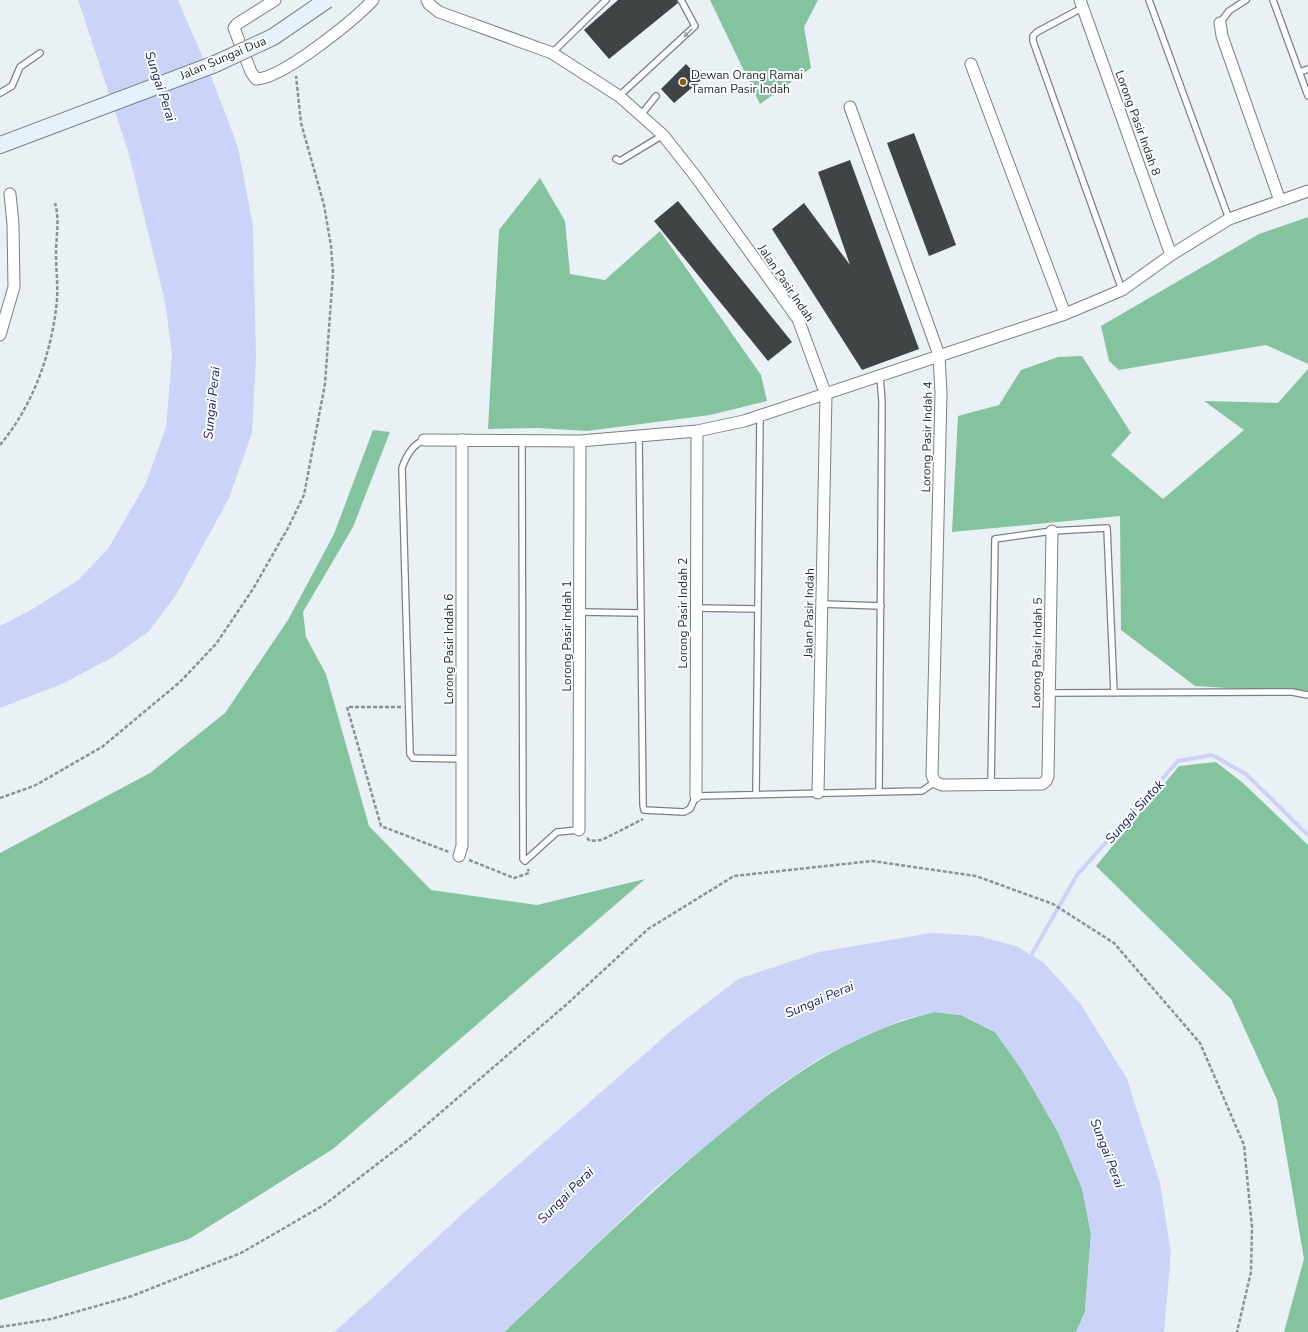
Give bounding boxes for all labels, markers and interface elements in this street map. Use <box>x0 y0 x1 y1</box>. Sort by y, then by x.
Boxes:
one-way arrow <box>683 28 693 38</box>
street label: Jalan Sungai Dua <box>176 33 269 84</box>
water label: Sungai Perai <box>140 49 180 125</box>
place label: Dewan Orang Ramai Taman Pasir Indah <box>691 67 803 97</box>
street label: Lorong Pasir Indah 8 <box>1112 68 1164 178</box>
marker: Dewan Orang Ramai Taman Pasir Indah <box>678 77 688 87</box>
street label: Jalan Pasir Indah <box>754 241 818 325</box>
water label: Sungai Perai <box>199 365 225 440</box>
street label: Lorong Pasir Indah 4 <box>918 381 936 493</box>
street label: Lorong Pasir Indah 2 <box>675 558 691 668</box>
street label: Jalan Pasir Indah <box>800 568 818 659</box>
street label: Lorong Pasir Indah 1 <box>559 581 575 691</box>
street label: Lorong Pasir Indah 6 <box>441 594 457 704</box>
street label: Lorong Pasir Indah 5 <box>1028 597 1046 709</box>
water label: Sungai Sintok <box>1101 775 1169 847</box>
water label: Sungai Perai <box>782 977 857 1022</box>
water label: Sungai Perai <box>1086 1116 1129 1192</box>
water label: Sungai Perai <box>534 1163 599 1228</box>

